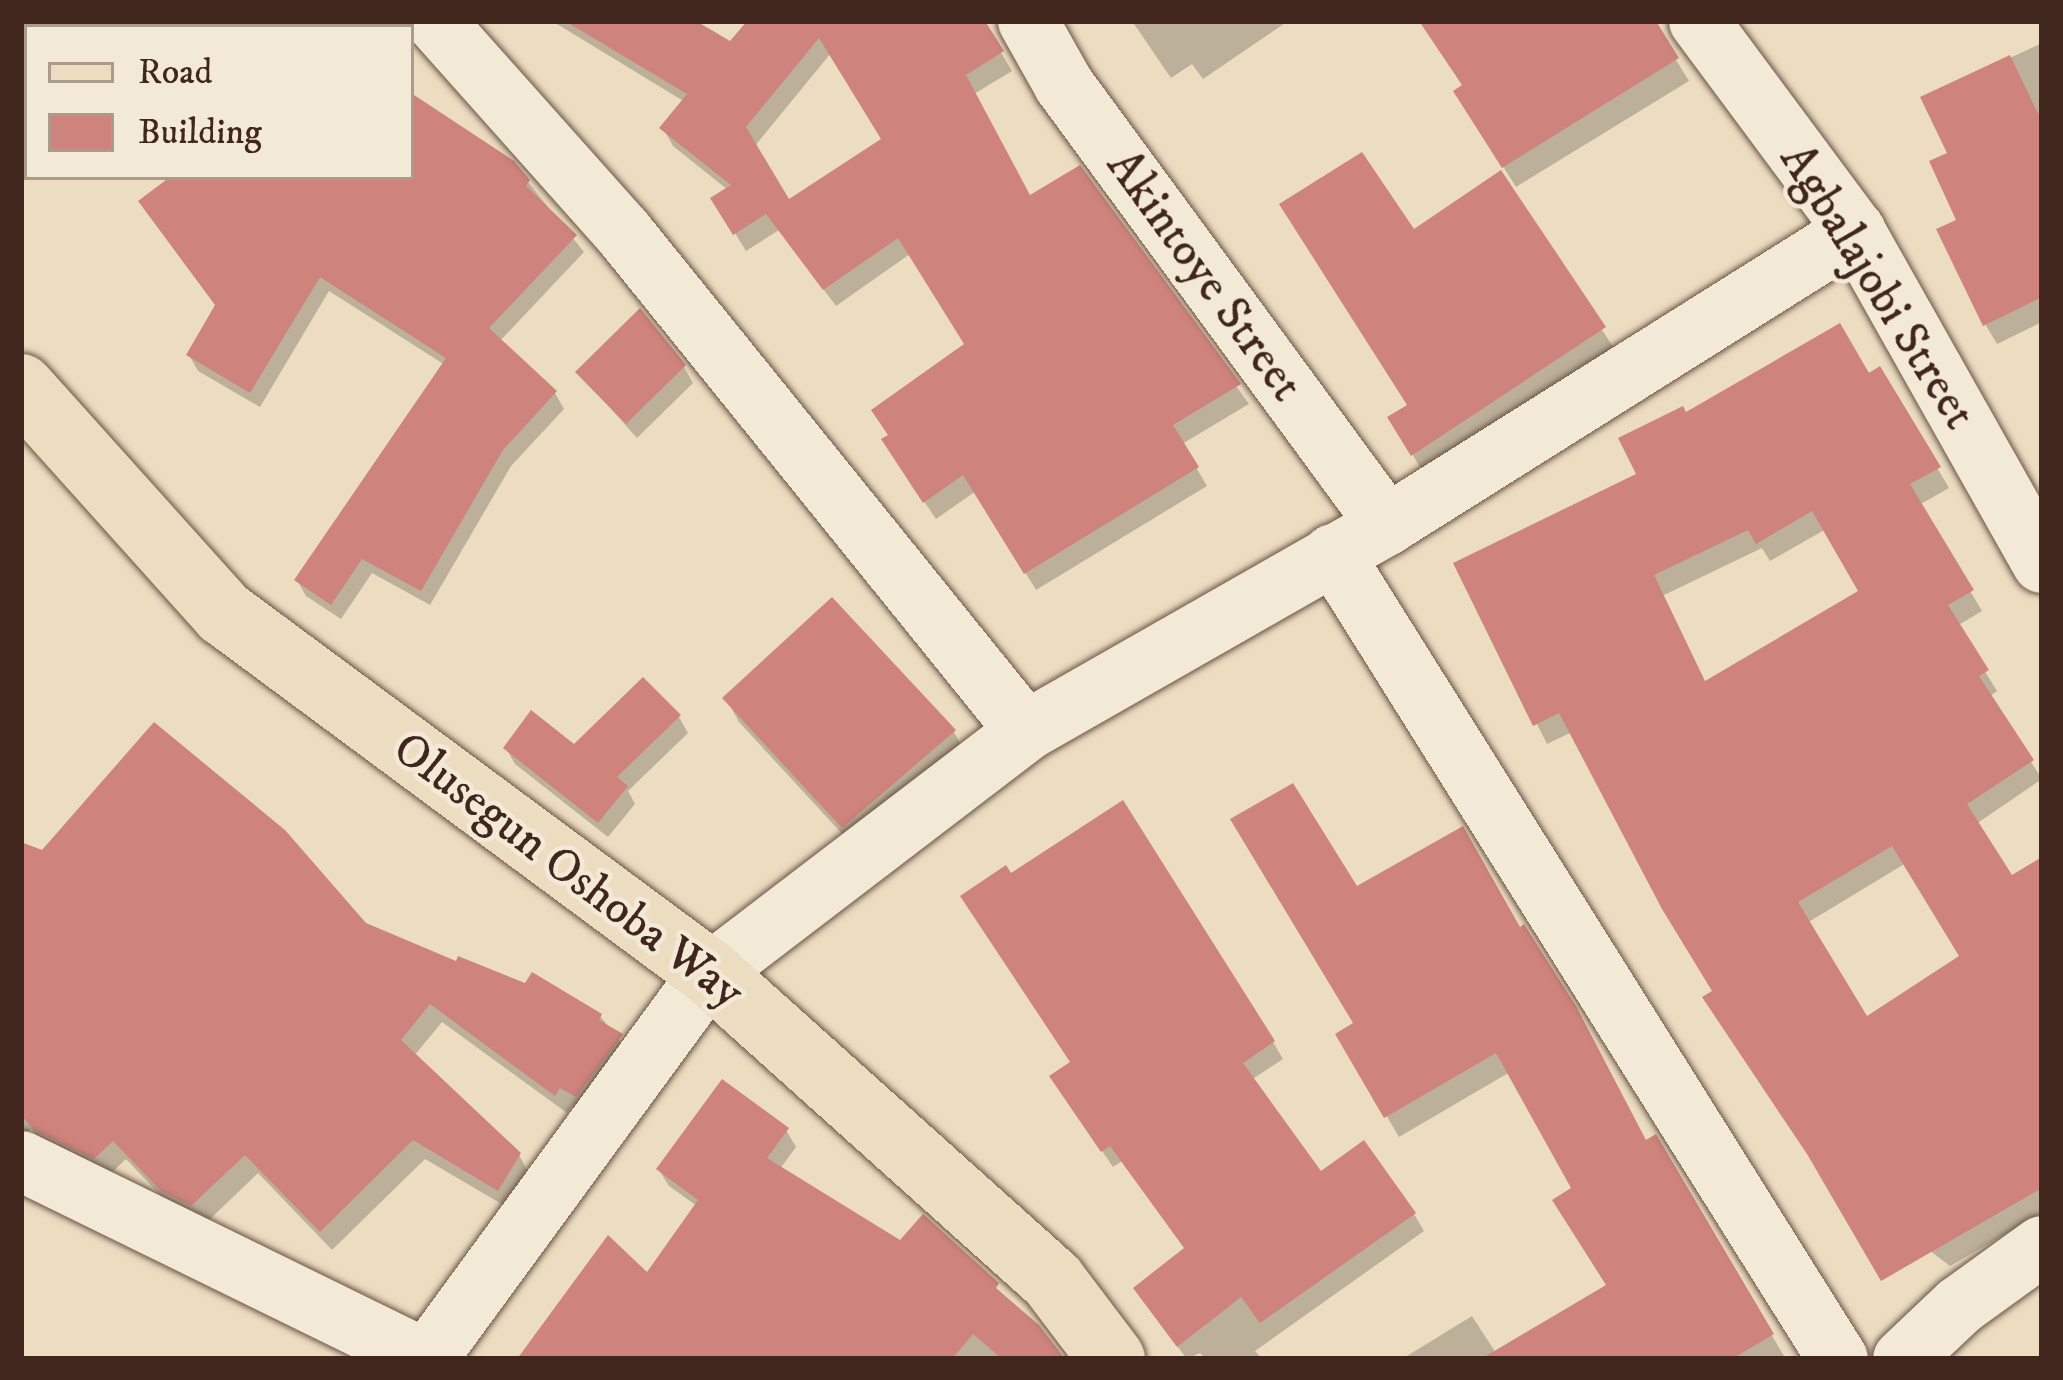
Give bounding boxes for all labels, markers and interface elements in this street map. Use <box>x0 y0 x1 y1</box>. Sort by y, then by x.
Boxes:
legend <box>24 24 414 180</box>
text: Road <box>138 50 213 95</box>
text: Building <box>138 110 262 155</box>
street label: Agbalajobi Street <box>1766 134 1988 440</box>
street label: Akintoye Street <box>1093 139 1315 413</box>
street label: Olusegun Oshoba Way <box>381 720 755 1022</box>

